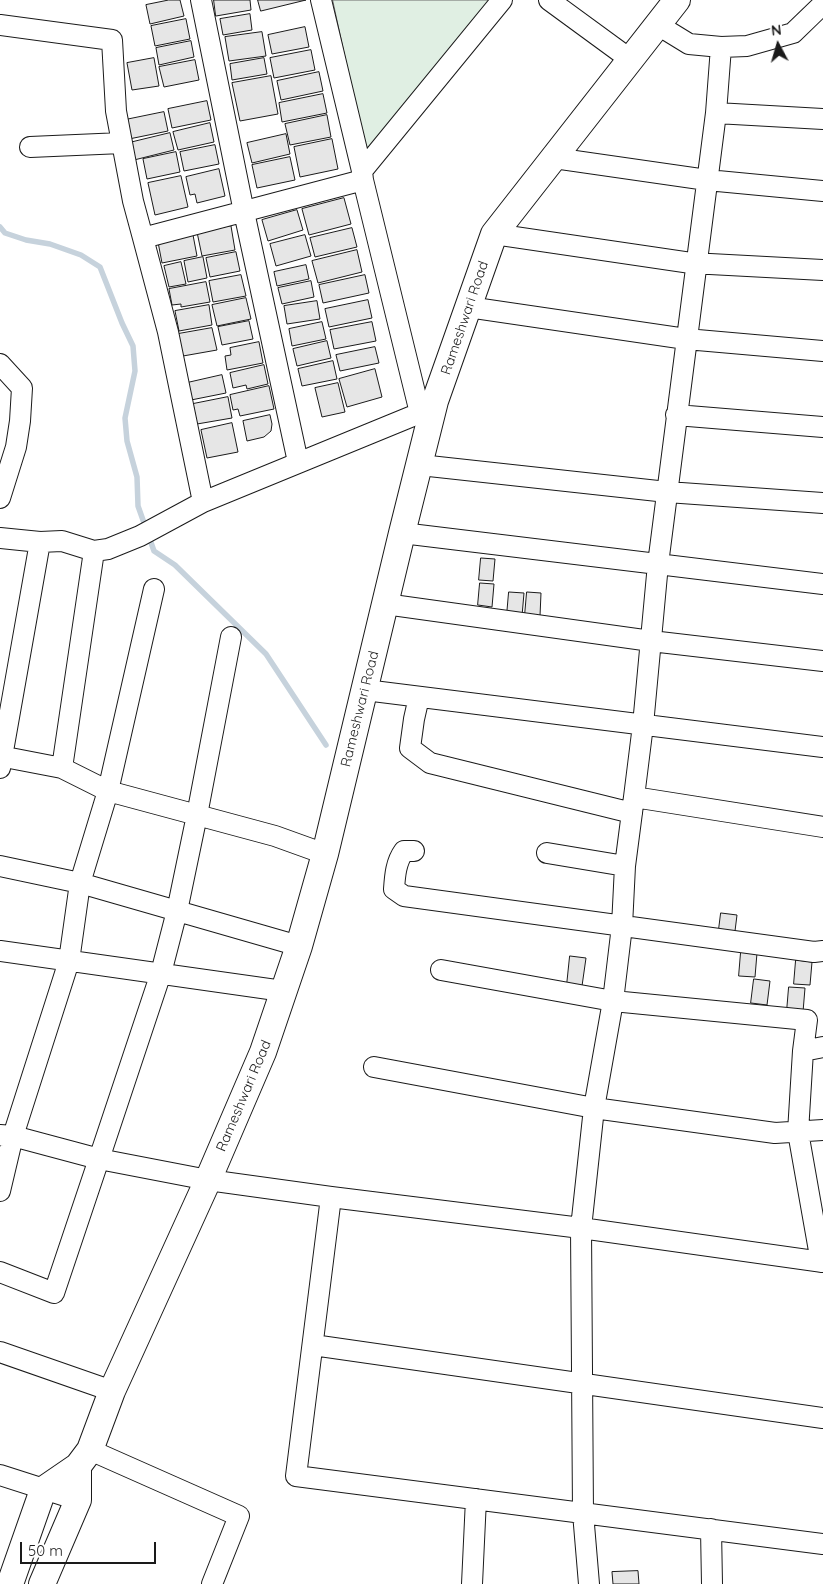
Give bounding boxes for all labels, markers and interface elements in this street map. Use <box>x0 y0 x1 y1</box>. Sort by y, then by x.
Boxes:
north arrow <box>753 20 803 70</box>
text: N <box>770 21 782 40</box>
street label: Rameshwari Road <box>438 259 492 377</box>
street label: Rameshwari Road <box>337 649 383 769</box>
street label: Rameshwari Road <box>213 1038 275 1154</box>
scale bar <box>22 1532 159 1564</box>
text: 50 m <box>28 1541 63 1560</box>

